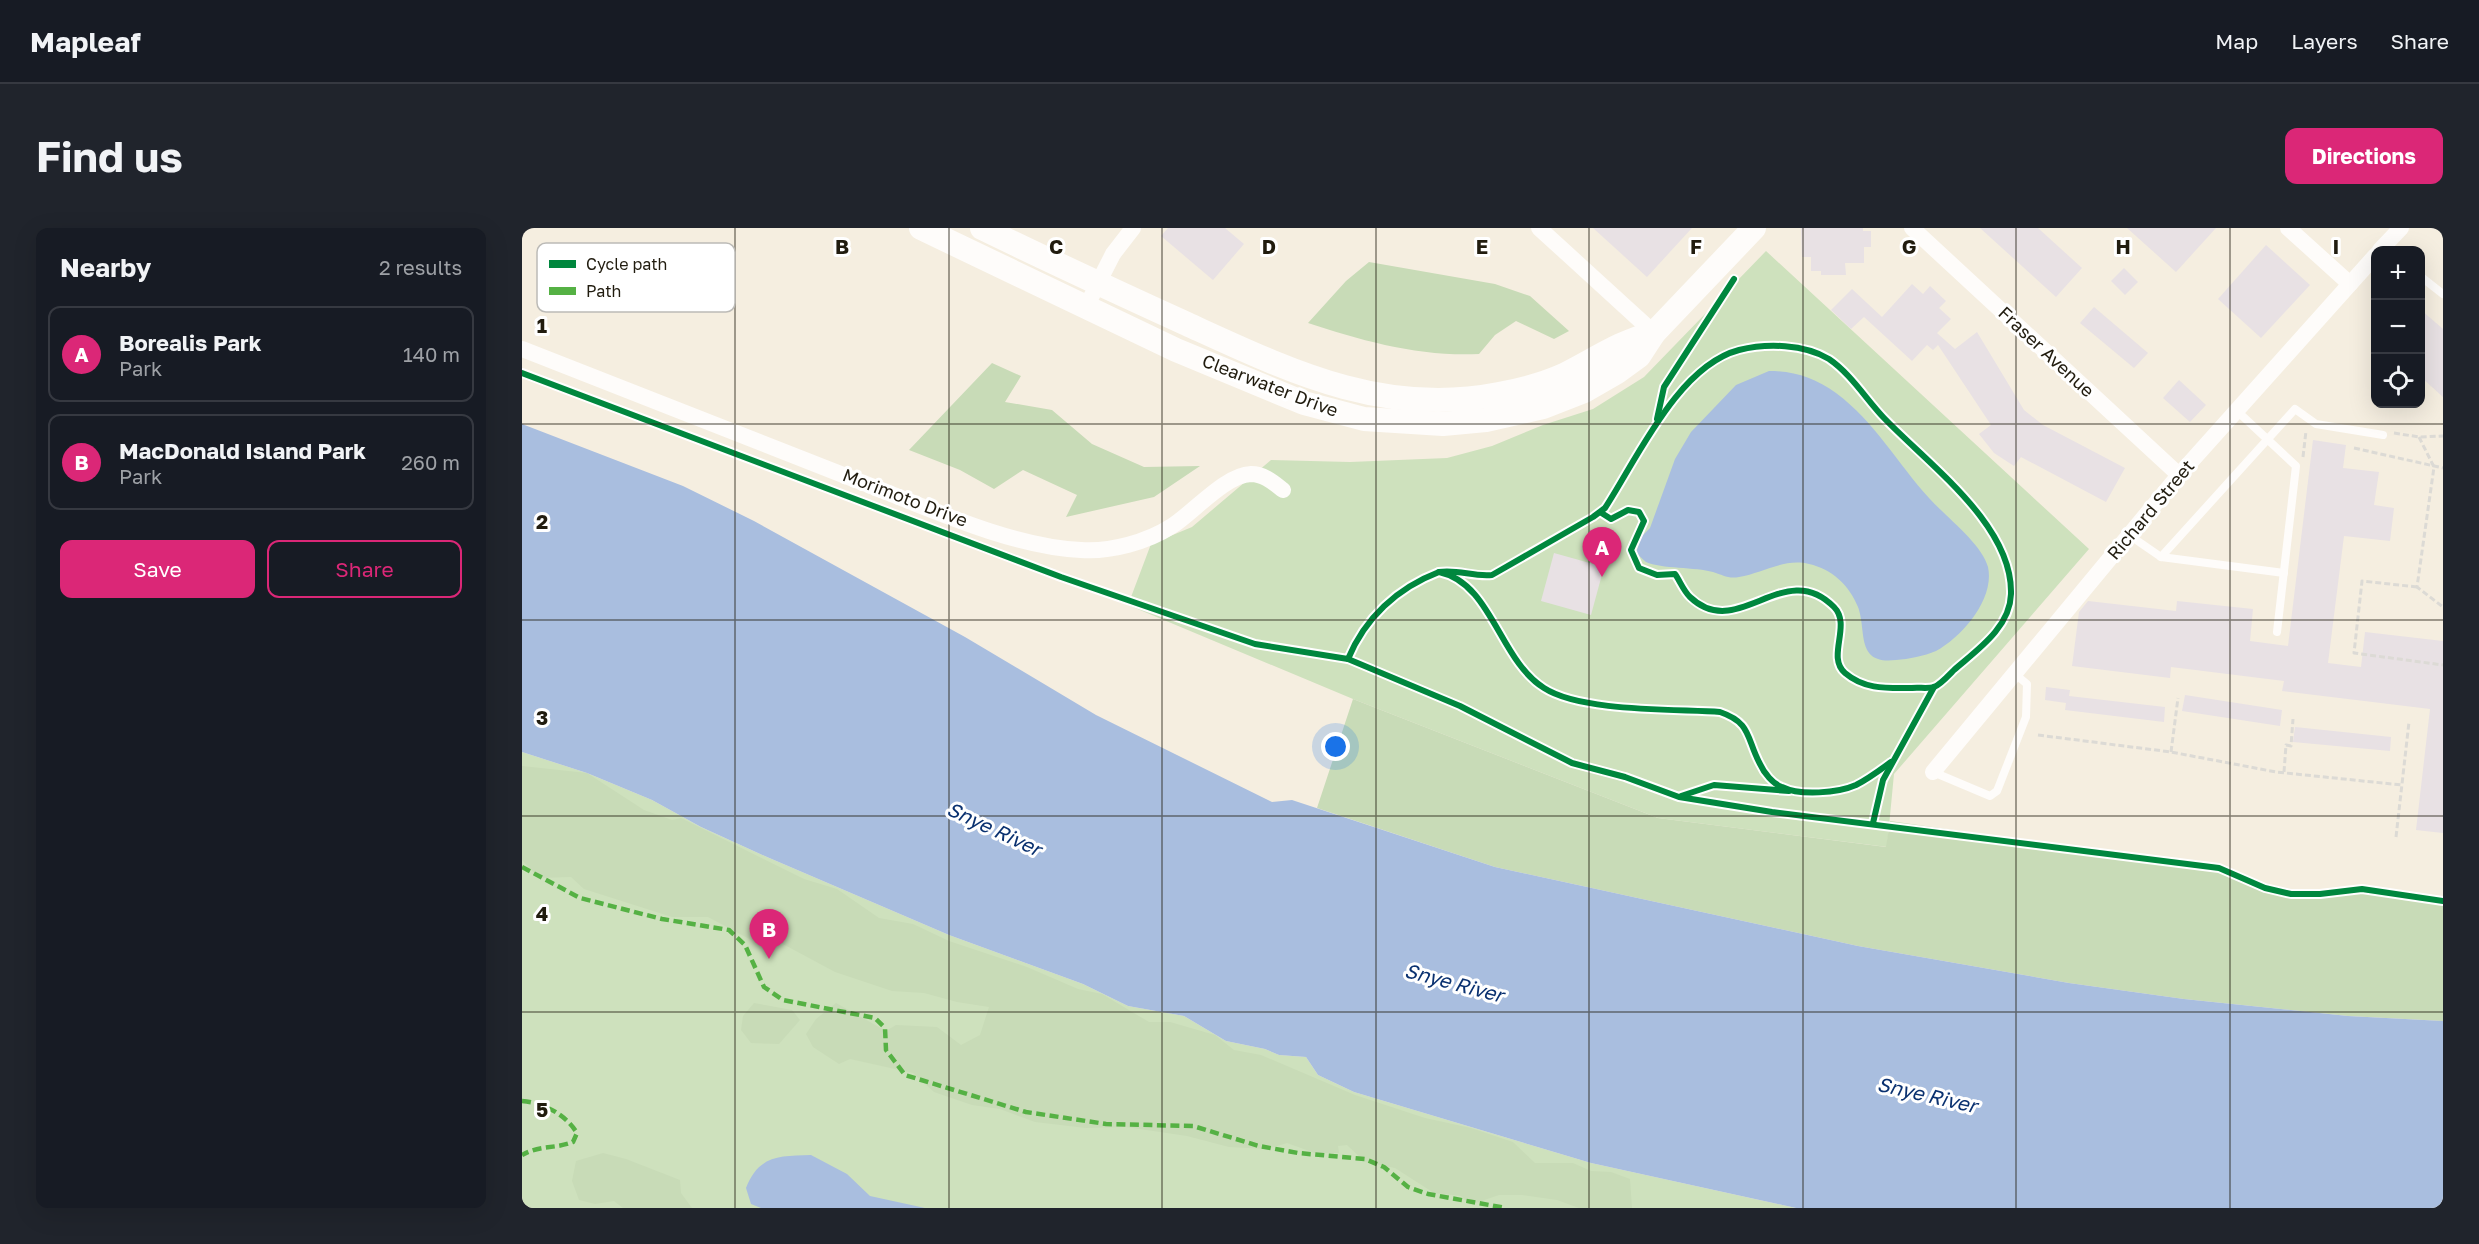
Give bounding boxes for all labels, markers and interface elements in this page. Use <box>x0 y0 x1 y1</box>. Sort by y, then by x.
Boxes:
text: Mapleaf <box>30 25 141 58</box>
text: Map <box>2215 28 2258 54</box>
text: Layers <box>2291 28 2358 54</box>
text: Share <box>2391 28 2449 54</box>
button: Directions <box>2285 128 2443 184</box>
text: Find us <box>36 131 183 181</box>
text: B <box>835 234 849 258</box>
text: C <box>1049 234 1063 258</box>
text: D <box>1262 234 1276 258</box>
text: E <box>1476 234 1488 258</box>
text: F <box>1690 234 1702 258</box>
text: G <box>1902 234 1916 258</box>
text: H <box>2115 234 2131 258</box>
text: I <box>2333 234 2339 258</box>
legend <box>537 243 735 312</box>
map controls <box>2371 246 2425 408</box>
button: + <box>2371 246 2425 300</box>
text: Nearby <box>60 252 151 283</box>
text: Cycle path <box>586 254 667 274</box>
text: 2 results <box>379 255 462 279</box>
text: Path <box>586 281 621 301</box>
button: − <box>2371 300 2425 354</box>
street label: Fraser Avenue <box>1994 301 2099 401</box>
text: 1 <box>537 313 547 337</box>
text: Borealis Park <box>119 329 261 356</box>
text: A <box>74 342 89 366</box>
text: 140 m <box>403 342 460 366</box>
street label: Clearwater Drive <box>1199 349 1341 421</box>
button: locate <box>2371 354 2425 408</box>
text: Park <box>119 356 162 380</box>
text: MacDonald Island Park <box>119 437 366 464</box>
text: B <box>74 450 89 474</box>
text: 260 m <box>401 450 460 474</box>
street label: Richard Street <box>2102 455 2198 564</box>
street label: Morimoto Drive <box>840 463 971 531</box>
text: Park <box>119 464 162 488</box>
text: 2 <box>536 509 548 533</box>
pin: A <box>1582 528 1622 577</box>
button: Save <box>60 540 255 598</box>
button: Share <box>267 540 462 598</box>
text: 3 <box>536 705 548 729</box>
your location <box>1321 732 1350 761</box>
water label: Snye River <box>943 796 1048 863</box>
text: 4 <box>536 901 548 925</box>
pin: B <box>750 910 788 959</box>
water label: Snye River <box>1402 957 1509 1009</box>
water label: Snye River <box>1875 1071 1982 1119</box>
text: 5 <box>536 1097 548 1121</box>

